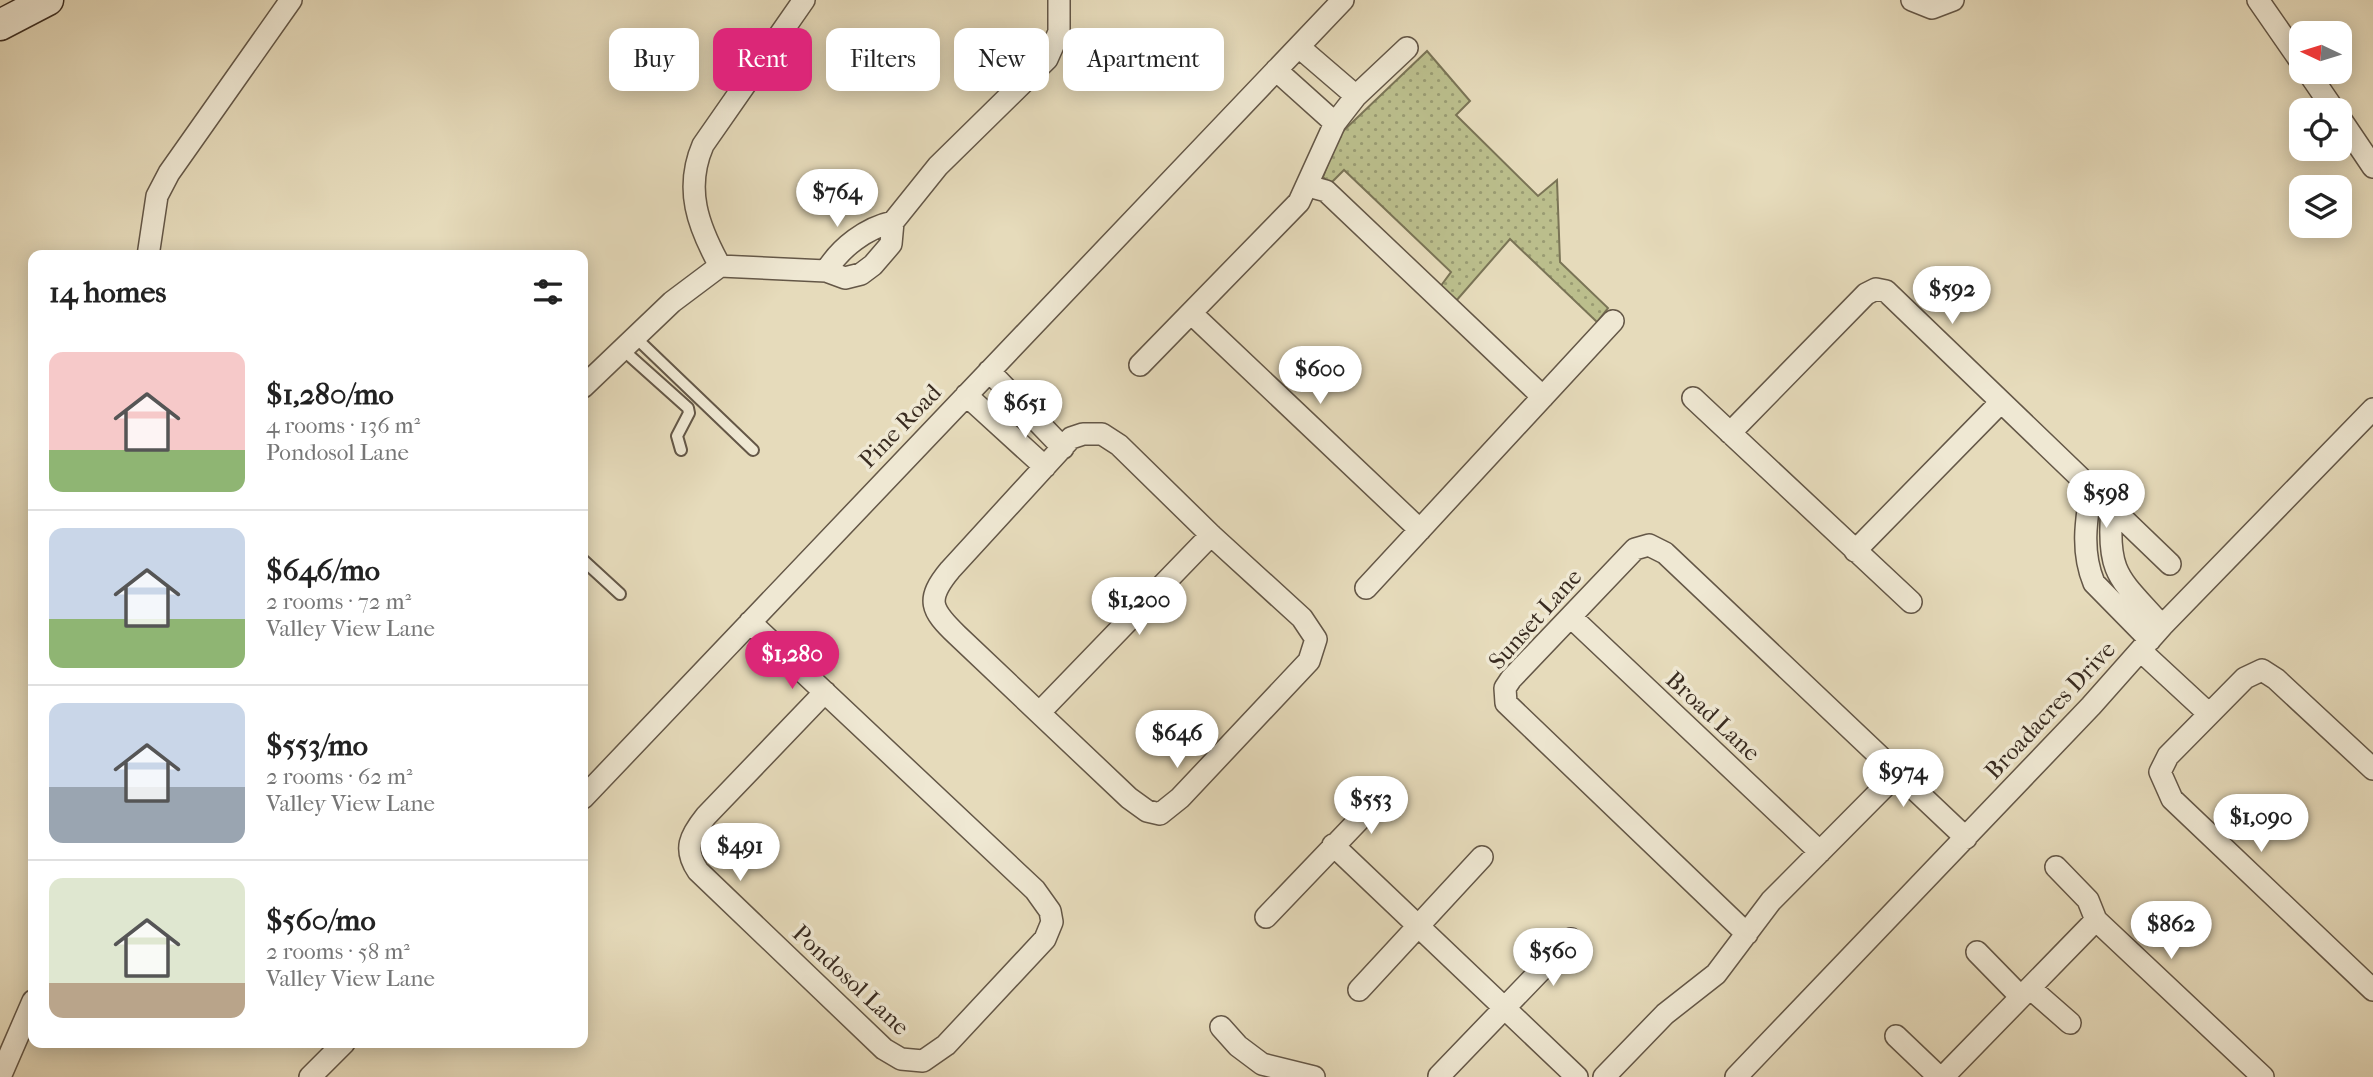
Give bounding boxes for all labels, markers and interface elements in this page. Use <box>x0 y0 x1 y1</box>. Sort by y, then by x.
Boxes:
north arrow <box>2289 21 2352 84</box>
map controls <box>2289 21 2352 238</box>
chip: Buy <box>609 28 699 91</box>
chip: Rent <box>713 28 812 91</box>
chip: Filters <box>826 28 940 91</box>
chip: New <box>954 28 1049 91</box>
chip: Apartment <box>1063 28 1224 91</box>
button: locate <box>2289 98 2352 161</box>
pin: $764 <box>796 170 878 229</box>
button: layers <box>2289 175 2352 238</box>
text: $764 <box>812 178 862 205</box>
pin: $592 <box>1911 266 1993 326</box>
icon: filters <box>529 273 567 311</box>
text: 14 homes <box>49 275 166 310</box>
text: $592 <box>1929 275 1975 302</box>
pin: $600 <box>1279 346 1361 406</box>
text: $600 <box>1295 355 1345 382</box>
text: $1,280/mo <box>266 377 394 412</box>
street label: Pine Road <box>853 378 947 474</box>
icon: home <box>105 380 189 464</box>
pin: $651 <box>984 380 1066 440</box>
text: $651 <box>1003 389 1047 416</box>
text: 4 rooms · 136 m² <box>266 412 420 439</box>
text: Pondosol Lane <box>266 439 409 466</box>
pin: $598 <box>2065 470 2147 530</box>
text: $598 <box>2083 479 2129 506</box>
text: $646/mo <box>266 553 380 588</box>
icon: home <box>105 556 189 640</box>
street label: Sunset Lane <box>1483 563 1588 675</box>
pin: $1,200 <box>1082 578 1196 637</box>
text: $1,200 <box>1108 586 1170 613</box>
text: 2 rooms · 72 m² <box>266 588 411 615</box>
text: Valley View Lane <box>266 615 435 642</box>
pin: $1,280 <box>735 632 849 691</box>
street label: Broadacres Drive <box>1979 635 2121 785</box>
text: $1,280 <box>761 640 823 667</box>
street label: Broad Lane <box>1660 665 1766 767</box>
pin: $646 <box>1136 710 1218 770</box>
text: $646 <box>1151 719 1203 746</box>
text: $553/mo <box>266 728 368 763</box>
icon: home <box>105 731 189 815</box>
pin: $974 <box>1862 750 1944 809</box>
text: $974 <box>1879 758 1927 785</box>
text: 2 rooms · 62 m² <box>266 763 413 790</box>
pin: $553 <box>1330 776 1412 836</box>
text: $553 <box>1350 785 1392 812</box>
text: Valley View Lane <box>266 790 435 817</box>
pin: $1,090 <box>2204 794 2318 854</box>
text: $1,090 <box>2229 803 2293 830</box>
pin: $491 <box>699 824 781 883</box>
text: $491 <box>717 832 763 859</box>
pin: $862 <box>2130 902 2212 961</box>
text: $560/mo <box>266 903 376 938</box>
icon: home <box>105 906 189 990</box>
text: $862 <box>2147 910 2195 937</box>
street label: Pondosol Lane <box>787 919 915 1041</box>
pin: $560 <box>1512 928 1594 988</box>
text: $560 <box>1529 937 1577 964</box>
text: 2 rooms · 58 m² <box>266 938 410 965</box>
text: Valley View Lane <box>266 965 435 992</box>

